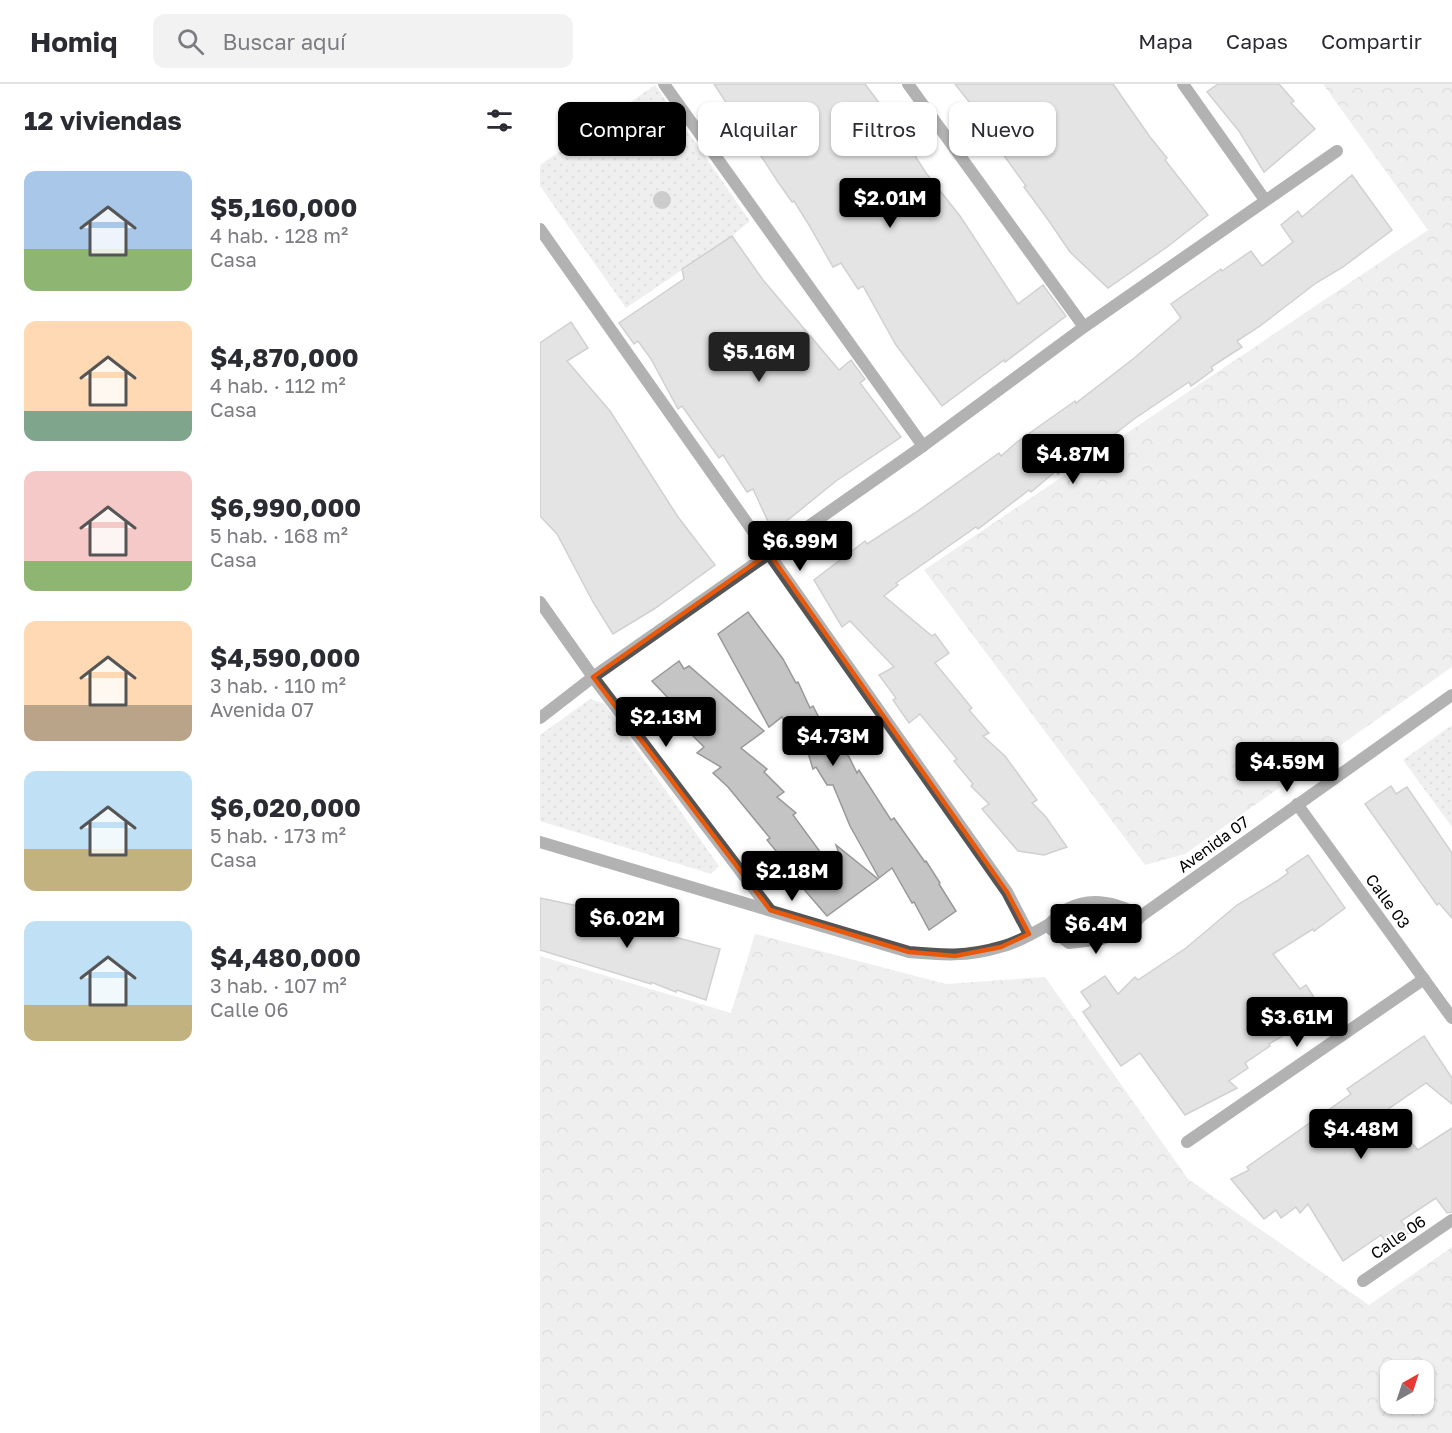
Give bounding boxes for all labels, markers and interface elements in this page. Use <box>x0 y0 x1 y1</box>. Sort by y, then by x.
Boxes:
search box <box>153 14 573 68</box>
text: Homiq <box>30 25 117 58</box>
icon: search <box>174 25 207 58</box>
text: Buscar aquí <box>222 28 346 55</box>
text: Mapa <box>1138 28 1193 54</box>
text: Capas <box>1226 28 1288 54</box>
text: Compartir <box>1321 28 1422 54</box>
chip: Comprar <box>558 102 686 156</box>
chip: Alquilar <box>698 102 819 156</box>
chip: Filtros <box>831 102 937 156</box>
chip: Nuevo <box>949 102 1056 156</box>
icon: filters <box>483 104 516 137</box>
text: 12 viviendas <box>24 105 182 136</box>
pin: $2.01M <box>841 178 939 229</box>
text: $2.01M <box>853 185 927 209</box>
text: $5,160,000 <box>210 192 357 223</box>
icon: home <box>72 195 144 267</box>
text: 4 hab. · 128 m² <box>210 223 348 247</box>
text: Casa <box>210 247 257 271</box>
pin: $5.16M <box>710 332 808 383</box>
text: $5.16M <box>723 339 795 363</box>
text: $4,870,000 <box>210 342 359 373</box>
icon: home <box>72 345 144 417</box>
text: 4 hab. · 112 m² <box>210 373 346 397</box>
text: Casa <box>210 397 257 421</box>
pin: $4.87M <box>1024 434 1122 485</box>
text: $4.87M <box>1036 441 1110 465</box>
text: $6,990,000 <box>210 492 361 523</box>
icon: home <box>72 495 144 567</box>
pin: $6.99M <box>751 521 849 572</box>
text: 5 hab. · 168 m² <box>210 523 348 547</box>
text: $6.99M <box>762 528 838 552</box>
text: Casa <box>210 547 257 571</box>
text: $4,590,000 <box>210 642 360 673</box>
icon: home <box>72 645 144 717</box>
text: 3 hab. · 110 m² <box>210 673 346 697</box>
text: Avenida 07 <box>210 697 314 721</box>
pin: $2.13M <box>617 697 715 748</box>
text: $2.13M <box>630 704 702 728</box>
pin: $4.73M <box>784 716 882 767</box>
text: $4.73M <box>796 723 870 747</box>
pin: $4.59M <box>1238 742 1336 793</box>
text: $4.59M <box>1250 749 1325 773</box>
text: $6,020,000 <box>210 792 361 823</box>
icon: home <box>72 795 144 867</box>
street label: Avenida 07 <box>1174 811 1252 877</box>
text: 5 hab. · 173 m² <box>210 823 346 847</box>
text: Casa <box>210 847 257 871</box>
pin: $2.18M <box>743 851 841 902</box>
text: $2.18M <box>756 858 828 882</box>
street label: Calle 03 <box>1362 870 1414 932</box>
pin: $6.02M <box>578 898 676 949</box>
pin: $6.4M <box>1054 904 1138 955</box>
text: $6.02M <box>589 905 665 929</box>
text: $6.4M <box>1065 911 1127 935</box>
text: $4,480,000 <box>210 942 361 973</box>
icon: home <box>72 945 144 1017</box>
text: 3 hab. · 107 m² <box>210 973 347 997</box>
text: Calle 06 <box>210 997 289 1021</box>
pin: $3.61M <box>1248 997 1346 1048</box>
text: $3.61M <box>1261 1004 1333 1028</box>
pin: $4.48M <box>1312 1109 1410 1160</box>
text: $4.48M <box>1323 1116 1399 1140</box>
street label: Calle 06 <box>1367 1211 1429 1263</box>
north arrow <box>1380 1360 1434 1414</box>
map controls <box>1380 1360 1434 1414</box>

